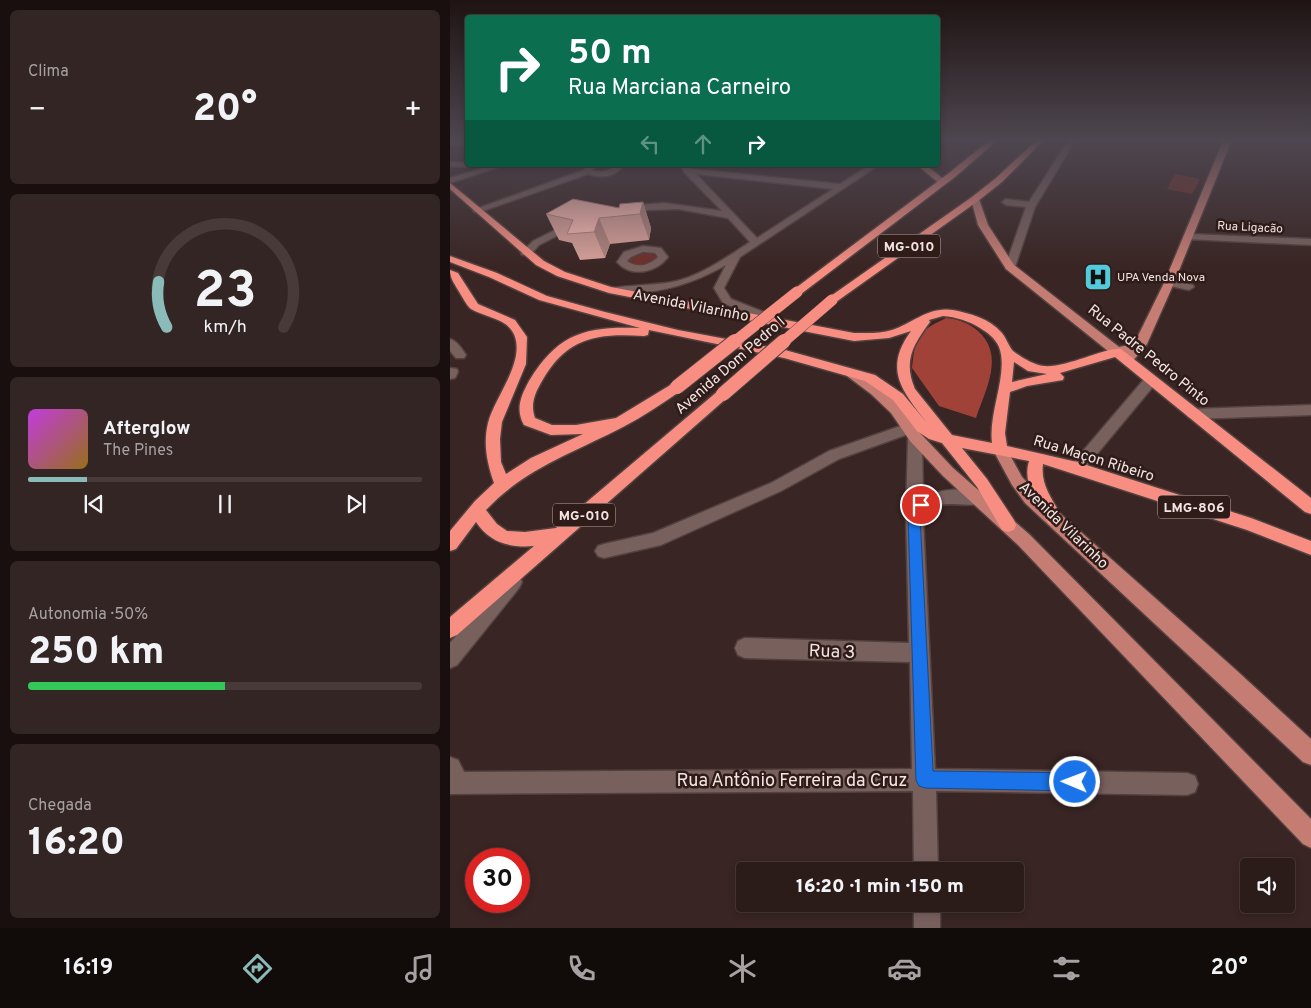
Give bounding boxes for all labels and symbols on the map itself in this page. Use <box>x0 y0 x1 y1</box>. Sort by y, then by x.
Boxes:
street label: Rua Ligacão <box>1217 218 1283 238</box>
road number: MG-010 <box>878 235 940 258</box>
hospital icon: UPA Venda Nova <box>1083 262 1113 292</box>
place label: UPA Venda Nova <box>1117 270 1205 286</box>
street label: Avenida Vilarinho <box>631 286 750 327</box>
street label: Rua Padre Pedro Pinto <box>1083 301 1213 411</box>
street label: Avenida Dom Pedro I <box>672 313 790 419</box>
street label: Rua Maçon Ribeiro <box>1031 432 1156 487</box>
street label: Avenida Vilarinho <box>1014 478 1112 574</box>
pin <box>900 484 942 526</box>
road number: LMG-806 <box>1158 496 1230 518</box>
road number: MG-010 <box>553 504 615 526</box>
street label: Rua 3 <box>808 640 856 665</box>
position arrow <box>1048 755 1100 807</box>
street label: Rua Antônio Ferreira da Cruz <box>677 770 907 793</box>
speed limit sign: 30 <box>465 848 530 913</box>

